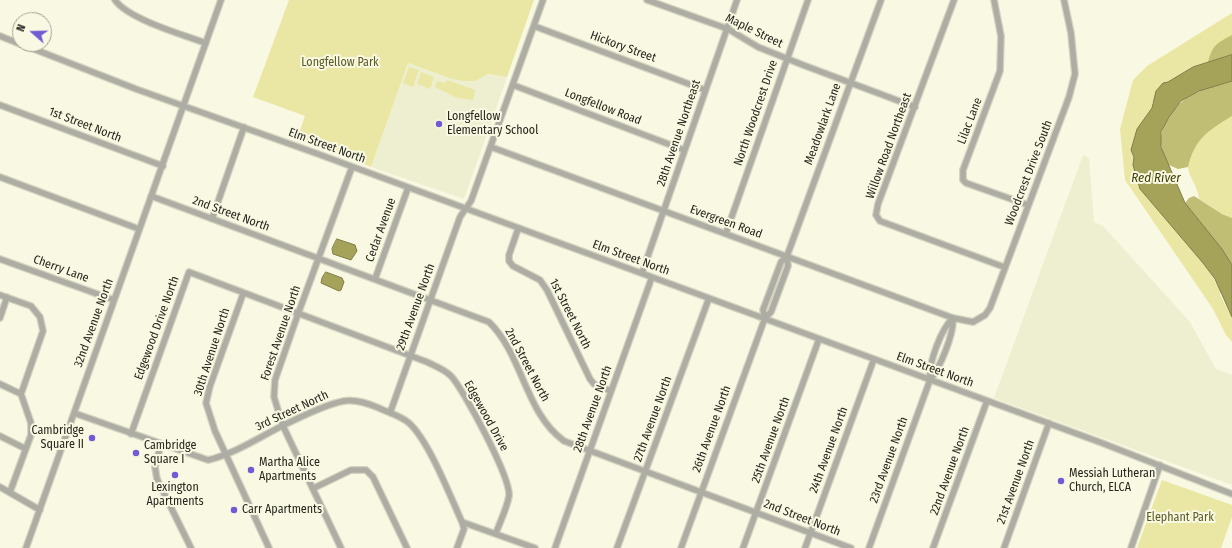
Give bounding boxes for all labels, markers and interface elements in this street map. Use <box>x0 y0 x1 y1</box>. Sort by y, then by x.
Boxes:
street label: Maple Street <box>723 11 785 51</box>
north arrow <box>12 12 52 52</box>
text: N <box>14 23 28 33</box>
street label: Hickory Street <box>588 28 658 66</box>
park label: Longfellow Park <box>301 56 379 70</box>
street label: North Woodcrest Drive <box>731 58 781 168</box>
street label: 28th Avenue Northeast <box>654 78 704 188</box>
street label: Meadowlark Lane <box>802 81 844 167</box>
street label: Longfellow Road <box>563 86 643 128</box>
street label: Willow Road Northeast <box>863 91 915 201</box>
street label: Lilac Lane <box>955 96 985 146</box>
street label: 1st Street North <box>47 104 123 146</box>
place label: Longfellow Elementary School <box>447 110 538 138</box>
street label: Woodcrest Drive South <box>1002 118 1056 228</box>
marker: Longfellow Elementary School <box>434 119 444 129</box>
street label: Elm Street North <box>286 125 368 167</box>
water label: Red River <box>1131 170 1181 186</box>
street label: 2nd Street North <box>190 193 272 235</box>
street label: Cedar Avenue <box>363 196 399 264</box>
street label: Evergreen Road <box>688 202 764 242</box>
street label: Elm Street North <box>590 237 672 279</box>
street label: Cherry Lane <box>31 252 91 286</box>
street label: 29th Avenue North <box>394 262 438 352</box>
street label: Edgewood Drive North <box>132 274 182 382</box>
street label: 1st Street North <box>546 276 594 352</box>
street label: 32nd Avenue North <box>71 277 117 369</box>
street label: Forest Avenue North <box>258 284 304 382</box>
street label: 30th Avenue North <box>191 306 233 398</box>
street label: 2nd Street North <box>502 326 552 404</box>
street label: Elm Street North <box>894 349 976 391</box>
street label: 28th Avenue North <box>571 364 615 454</box>
street label: 27th Avenue North <box>631 374 675 464</box>
street label: Edgewood Drive <box>461 378 511 454</box>
street label: 26th Avenue North <box>690 384 734 474</box>
street label: 3rd Street North <box>253 388 331 434</box>
street label: 25th Avenue North <box>749 395 793 485</box>
street label: 24th Avenue North <box>807 405 851 495</box>
street label: 23rd Avenue North <box>867 415 911 505</box>
place label: Cambridge Square II <box>32 424 84 452</box>
street label: 22nd Avenue North <box>927 425 973 517</box>
marker: Cambridge Square II <box>87 433 97 443</box>
street label: 21st Avenue North <box>994 438 1038 526</box>
place label: Cambridge Square I <box>144 439 196 467</box>
marker: Cambridge Square I <box>131 448 141 458</box>
place label: Martha Alice Apartments <box>259 456 320 484</box>
marker: Martha Alice Apartments <box>246 465 256 475</box>
place label: Messiah Lutheran Church, ELCA <box>1069 467 1155 495</box>
marker: Lexington Apartments <box>170 470 180 480</box>
marker: Messiah Lutheran Church, ELCA <box>1056 476 1066 486</box>
place label: Lexington Apartments <box>146 481 204 509</box>
street label: 2nd Street North <box>762 497 842 539</box>
place label: Carr Apartments <box>242 503 322 517</box>
marker: Carr Apartments <box>229 505 239 515</box>
park label: Elephant Park <box>1146 511 1214 525</box>

